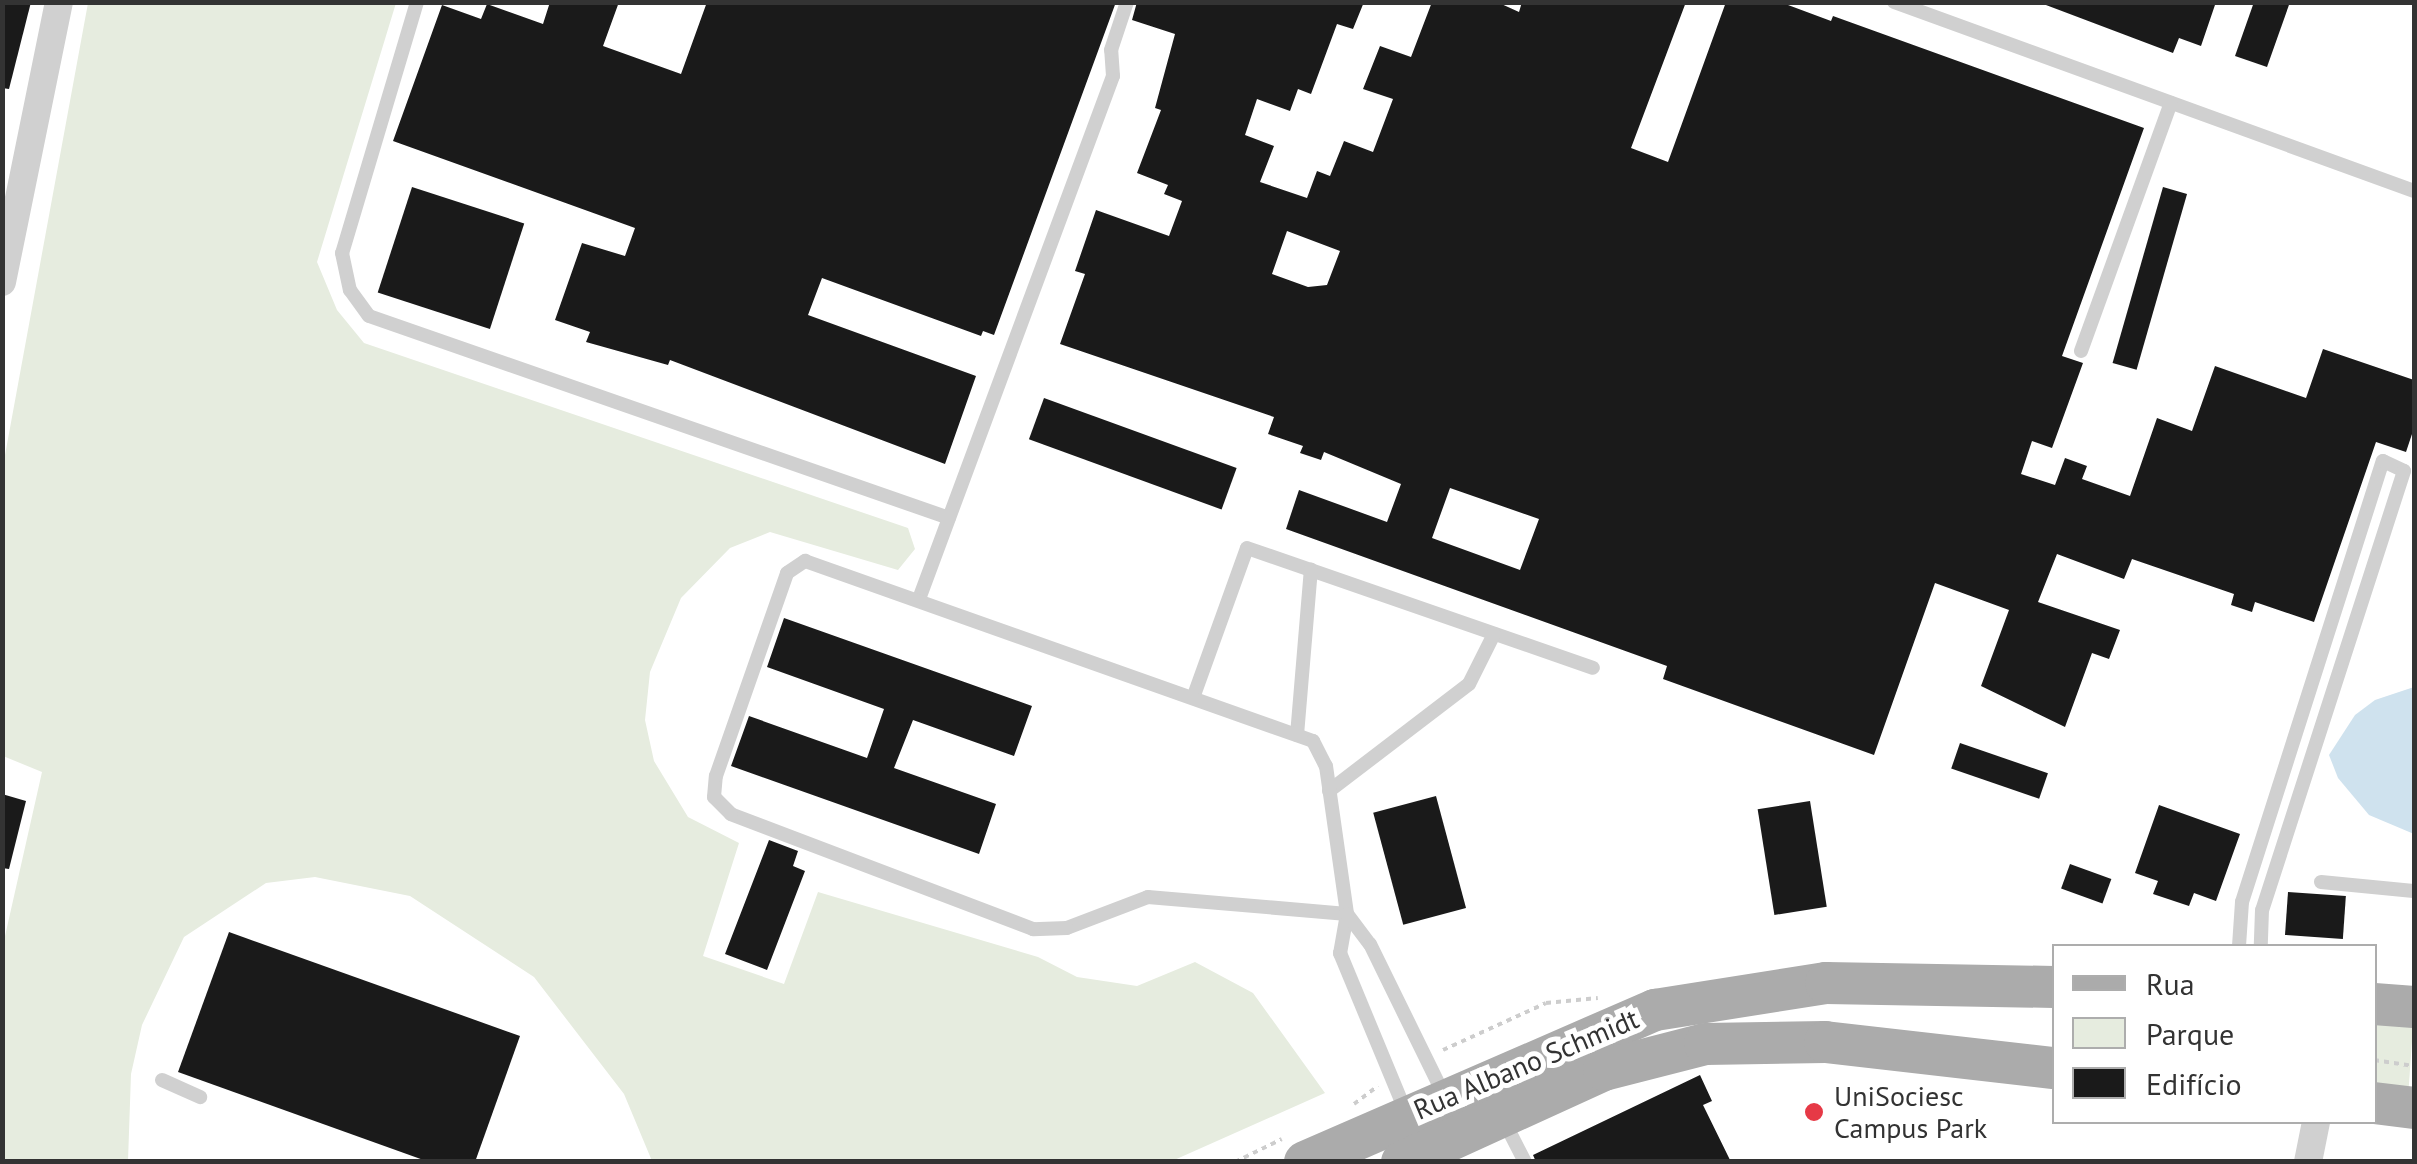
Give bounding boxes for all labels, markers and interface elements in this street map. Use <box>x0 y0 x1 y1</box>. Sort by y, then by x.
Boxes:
legend <box>2052 944 2377 1124</box>
text: Rua <box>2146 964 2195 1003</box>
street label: Rua Albano Schmidt <box>1408 1001 1644 1127</box>
text: Parque <box>2146 1014 2234 1053</box>
text: Edifício <box>2146 1064 2242 1103</box>
place label: UniSociesc Campus Park <box>1834 1079 1987 1145</box>
marker: UniSociesc Campus Park <box>1803 1101 1825 1123</box>

